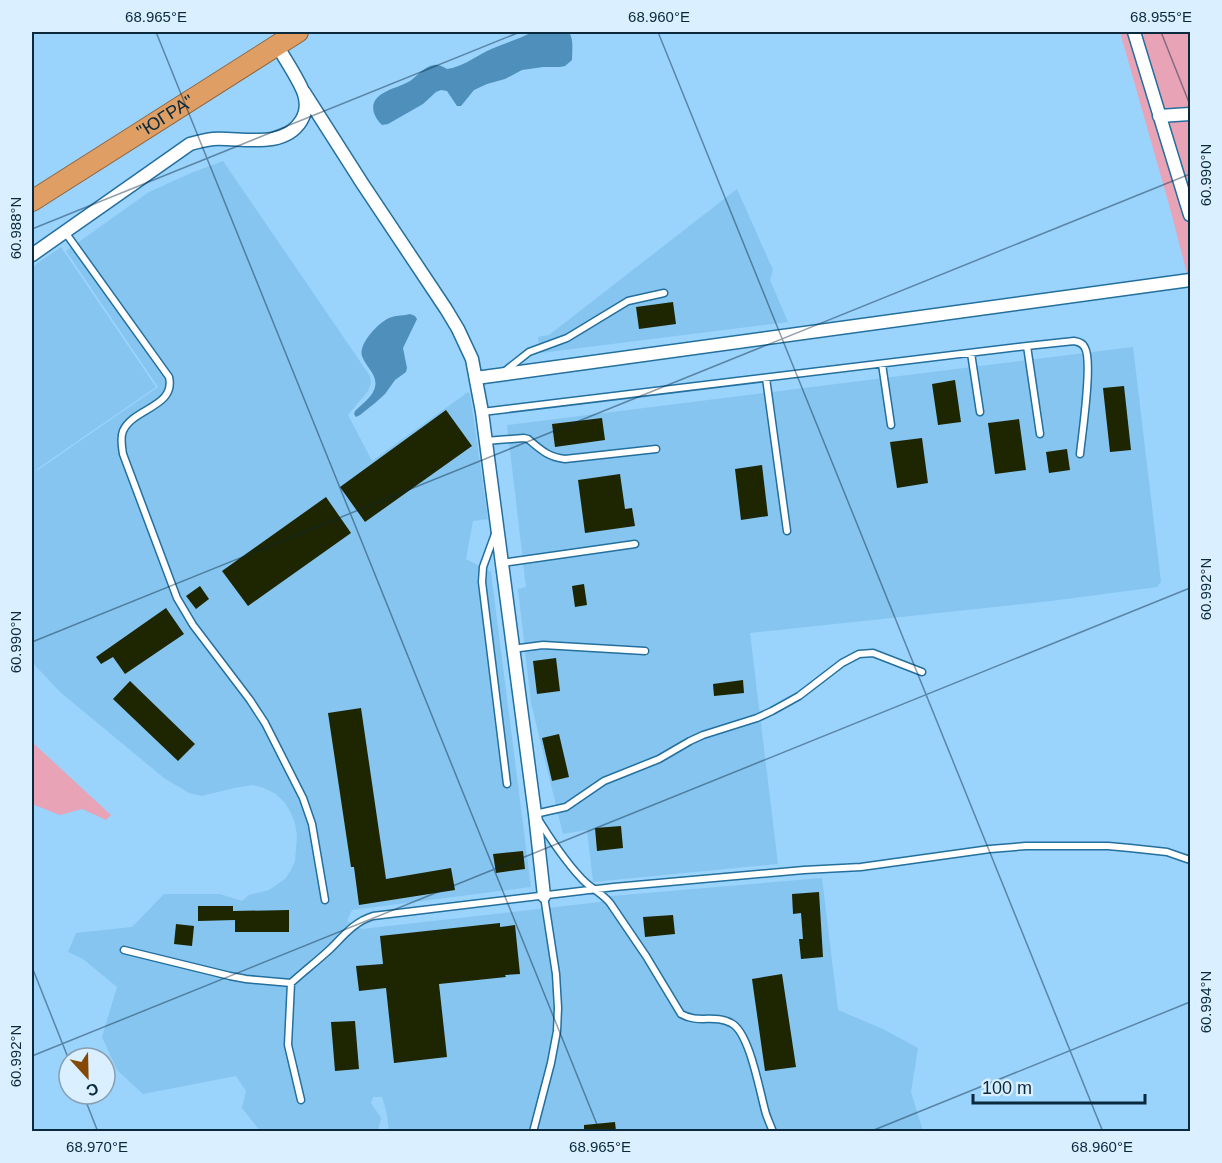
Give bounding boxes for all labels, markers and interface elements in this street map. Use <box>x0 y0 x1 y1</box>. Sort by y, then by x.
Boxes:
text: 68.965°E <box>125 8 187 25</box>
text: 68.960°E <box>628 8 690 25</box>
text: 68.955°E <box>1130 8 1192 25</box>
street label: "ЮГРА" <box>133 91 198 142</box>
text: 60.990°N <box>1197 144 1214 206</box>
text: 60.988°N <box>7 197 24 259</box>
text: 60.992°N <box>1197 558 1214 620</box>
text: 60.990°N <box>7 611 24 673</box>
text: 60.994°N <box>1197 971 1214 1033</box>
text: 60.992°N <box>7 1025 24 1087</box>
north arrow <box>57 1046 117 1106</box>
scale bar <box>973 1067 1146 1105</box>
text: 100 m <box>982 1078 1032 1098</box>
text: С <box>83 1079 101 1100</box>
text: 68.970°E <box>66 1138 128 1155</box>
text: 68.965°E <box>569 1138 631 1155</box>
text: 68.960°E <box>1071 1138 1133 1155</box>

